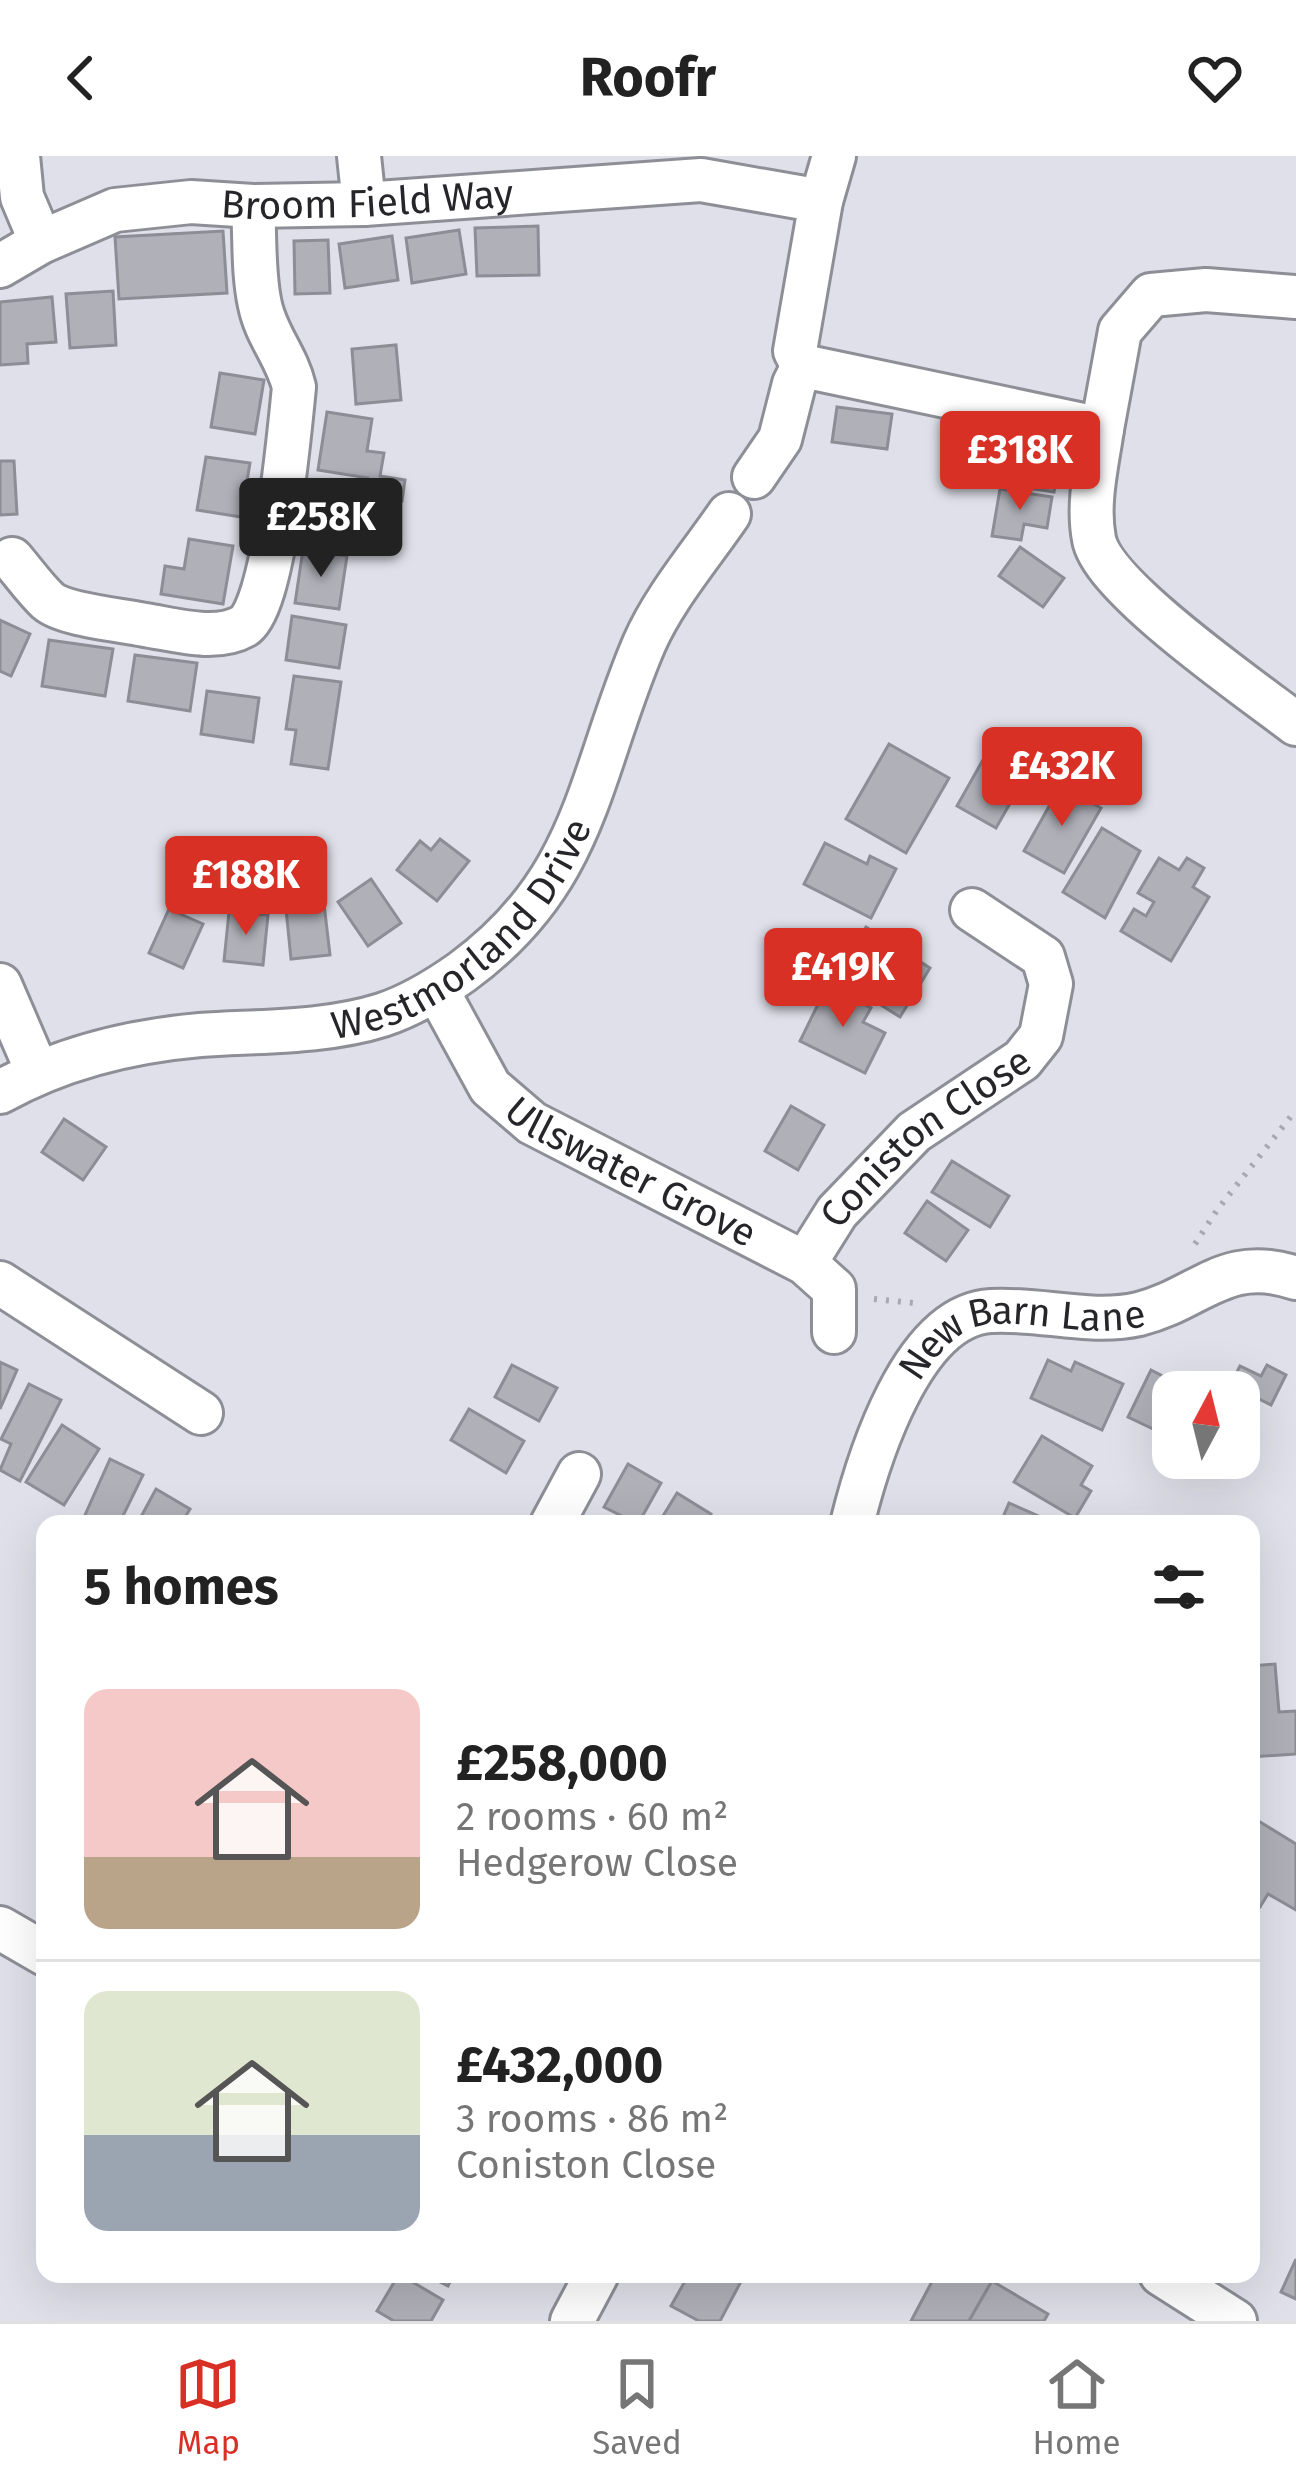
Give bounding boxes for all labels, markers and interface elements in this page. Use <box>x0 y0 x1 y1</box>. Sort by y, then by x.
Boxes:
icon: back <box>48 45 114 111</box>
icon: heart <box>1182 45 1248 111</box>
text: Roofr <box>580 46 716 110</box>
street label: Broom Field Way <box>220 170 515 229</box>
pin: £318K <box>936 411 1104 513</box>
text: £318K <box>967 427 1073 473</box>
pin: £258K <box>237 478 405 580</box>
text: £258K <box>266 494 376 540</box>
pin: £432K <box>978 727 1146 829</box>
text: £432K <box>1009 743 1115 789</box>
street label: Westmorland Drive <box>327 812 601 1049</box>
pin: £188K <box>162 836 330 938</box>
text: £188K <box>192 852 300 898</box>
pin: £419K <box>759 928 927 1030</box>
text: £419K <box>791 944 895 990</box>
street label: Coniston Close <box>810 1037 1040 1236</box>
street label: Ullswater Grove <box>496 1087 764 1257</box>
street label: New Barn Lane <box>889 1287 1149 1388</box>
north arrow <box>1152 1371 1260 1479</box>
map controls <box>1152 1371 1260 1479</box>
icon: filters <box>1146 1554 1212 1620</box>
text: 5 homes <box>84 1556 279 1618</box>
text: £258,000 <box>456 1732 668 1794</box>
icon: home <box>180 1737 324 1881</box>
text: 2 rooms · 60 m² <box>456 1794 728 1840</box>
text: Hedgerow Close <box>456 1840 738 1886</box>
text: £432,000 <box>456 2034 663 2096</box>
icon: home <box>180 2039 324 2183</box>
text: 3 rooms · 86 m² <box>456 2096 728 2142</box>
text: Coniston Close <box>456 2142 716 2188</box>
tab: Map <box>175 2351 241 2463</box>
tab: Saved <box>592 2351 682 2463</box>
tab: Home <box>1033 2351 1121 2463</box>

